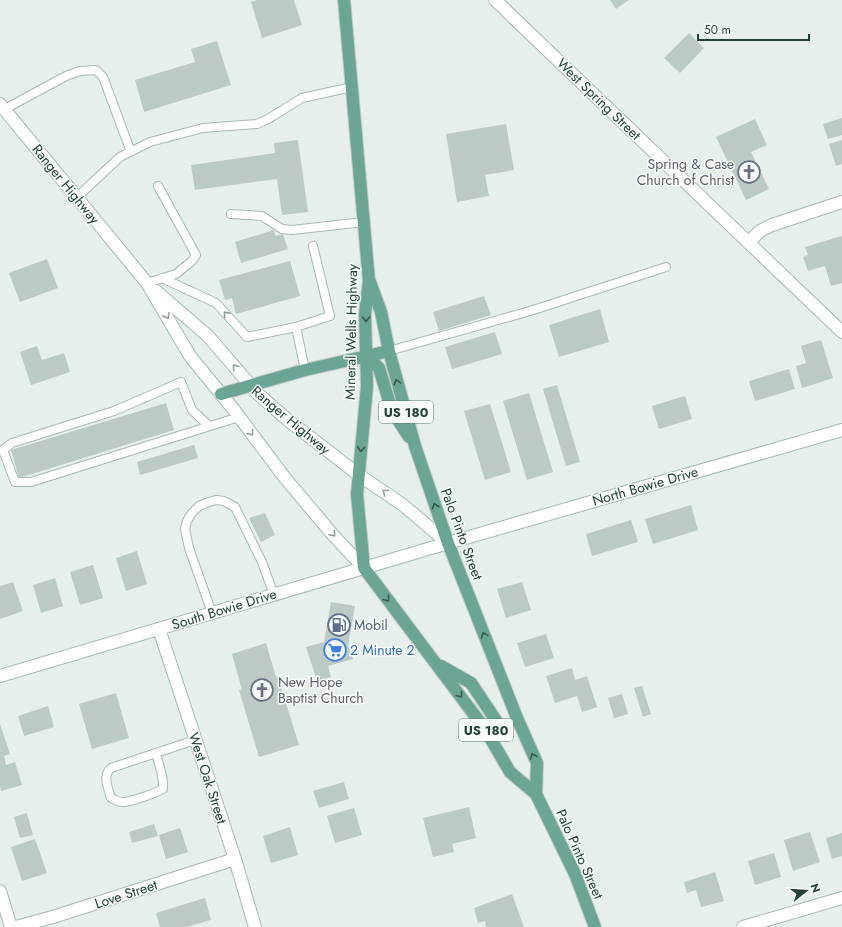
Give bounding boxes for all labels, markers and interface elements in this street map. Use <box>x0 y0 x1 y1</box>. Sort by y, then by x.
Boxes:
scale bar <box>698 16 809 42</box>
text: 50 m <box>704 21 731 39</box>
street label: West Spring Street <box>552 54 646 145</box>
street label: Ranger Highway <box>28 140 105 229</box>
place label: Spring & Case Church of Christ <box>637 154 735 190</box>
church icon: Spring & Case Church of Christ <box>736 159 762 185</box>
street label: Mineral Wells Highway <box>340 263 362 400</box>
one-way arrow <box>223 311 231 319</box>
one-way arrow <box>162 312 169 319</box>
one-way arrow <box>362 316 370 322</box>
one-way arrow <box>232 365 239 372</box>
one-way arrow <box>393 378 402 385</box>
street label: Ranger Highway <box>247 381 335 459</box>
road number: US 180 <box>379 401 433 423</box>
one-way arrow <box>246 428 253 435</box>
one-way arrow <box>357 446 366 452</box>
street label: North Bowie Drive <box>590 461 700 511</box>
street label: Palo Pinto Street <box>436 485 488 583</box>
one-way arrow <box>382 489 389 497</box>
one-way arrow <box>432 502 440 509</box>
one-way arrow <box>328 529 335 537</box>
street label: South Bowie Drive <box>169 584 279 634</box>
one-way arrow <box>383 595 390 602</box>
fuel station icon: Mobil <box>326 612 352 638</box>
place label: Mobil <box>354 615 388 635</box>
one-way arrow <box>481 632 489 639</box>
supermarket icon: 2 Minute 2 <box>322 637 348 663</box>
place label: 2 Minute 2 <box>350 640 415 660</box>
place label: New Hope Baptist Church <box>278 672 364 708</box>
church icon: New Hope Baptist Church <box>249 677 275 703</box>
one-way arrow <box>455 691 462 698</box>
road number: US 180 <box>459 719 513 741</box>
street label: West Oak Street <box>184 730 232 827</box>
one-way arrow <box>530 752 538 760</box>
street label: Palo Pinto Street <box>551 806 609 903</box>
north arrow <box>786 871 826 911</box>
street label: Love Street <box>92 874 160 913</box>
text: N <box>807 882 824 895</box>

